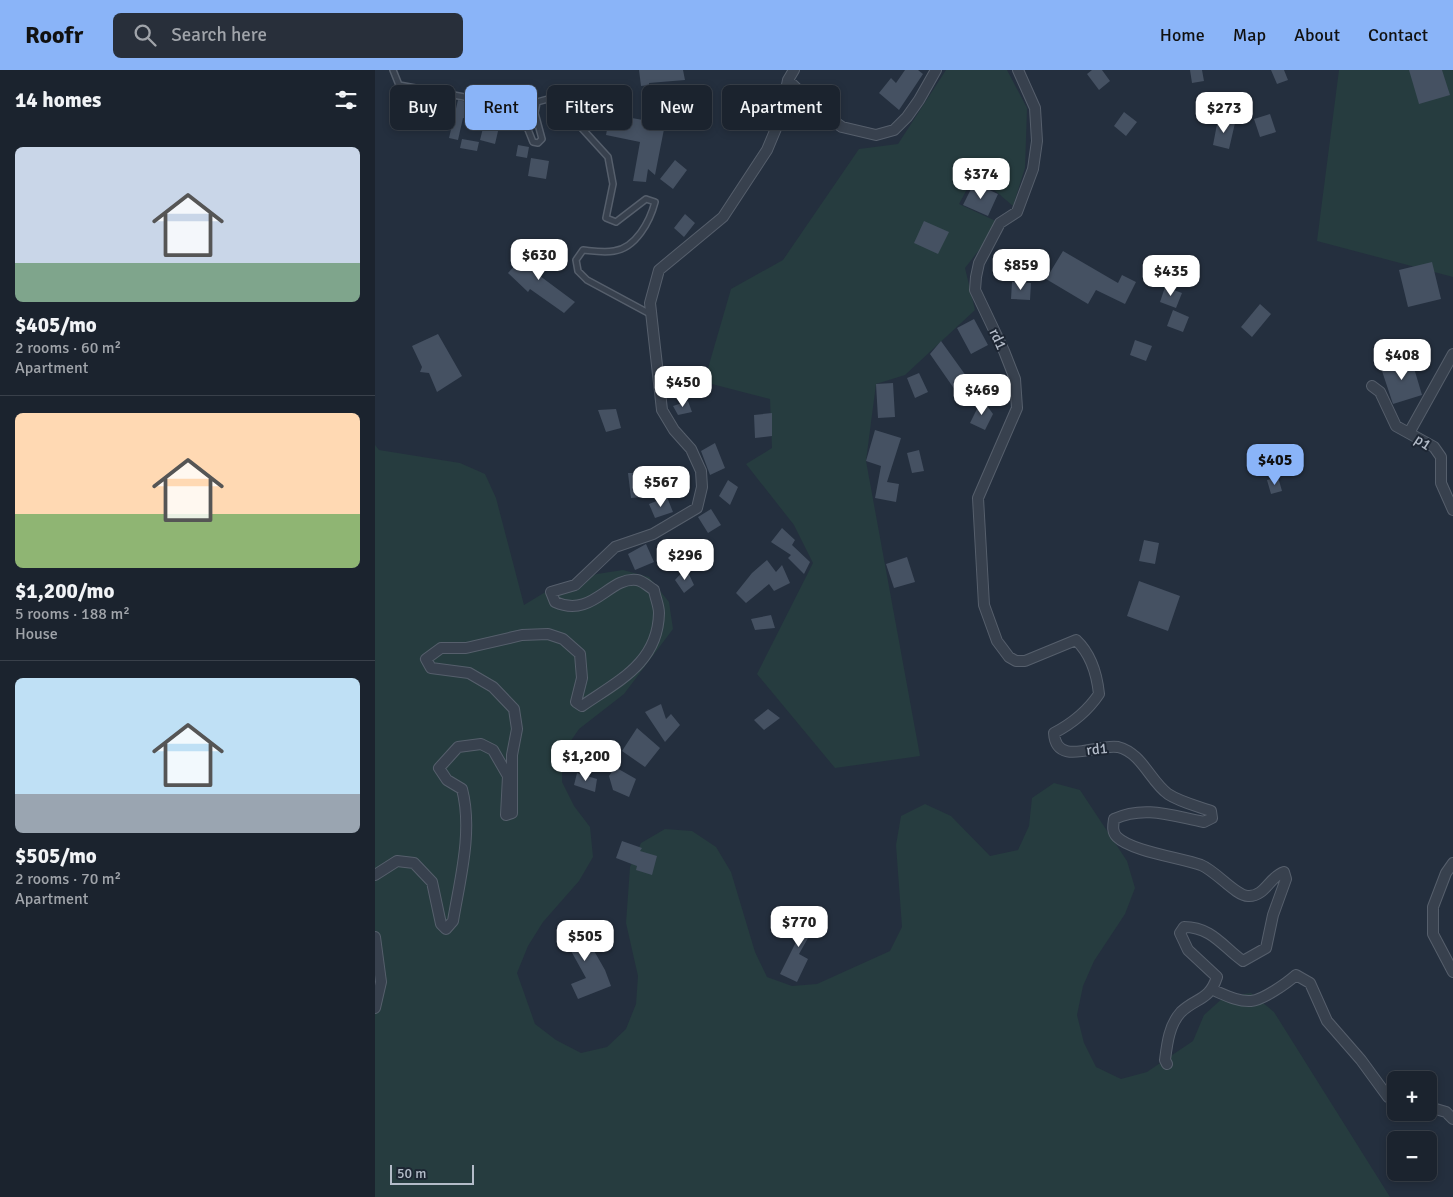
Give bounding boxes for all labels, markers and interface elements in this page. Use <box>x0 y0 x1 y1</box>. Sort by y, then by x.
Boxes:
search box <box>113 13 463 58</box>
text: Roofr <box>25 20 83 50</box>
icon: search <box>131 21 159 49</box>
text: Search here <box>171 23 267 47</box>
text: Home <box>1160 24 1205 46</box>
text: Map <box>1233 24 1266 46</box>
text: About <box>1294 24 1340 46</box>
text: Contact <box>1368 24 1428 46</box>
chip: Buy <box>390 85 455 130</box>
chip: Rent <box>465 85 537 130</box>
chip: Filters <box>547 85 632 130</box>
chip: New <box>642 85 712 130</box>
chip: Apartment <box>722 85 840 130</box>
icon: filters <box>332 86 360 114</box>
text: 14 homes <box>15 87 101 113</box>
pin: $273 <box>1194 92 1254 134</box>
text: $273 <box>1207 98 1241 118</box>
pin: $374 <box>951 158 1011 200</box>
text: $374 <box>964 164 998 184</box>
icon: home <box>143 180 233 270</box>
pin: $630 <box>509 238 569 281</box>
text: $630 <box>522 245 556 265</box>
pin: $859 <box>991 248 1051 291</box>
pin: $435 <box>1141 254 1201 297</box>
text: $859 <box>1004 255 1038 275</box>
text: $435 <box>1154 261 1188 281</box>
text: $405/mo <box>15 312 97 338</box>
street label: rd1 <box>985 325 1011 353</box>
text: 2 rooms · 60 m² <box>15 338 121 358</box>
pin: $408 <box>1372 338 1432 381</box>
text: $408 <box>1385 345 1419 365</box>
text: Apartment <box>15 358 88 378</box>
pin: $450 <box>653 366 713 408</box>
text: $450 <box>666 372 700 392</box>
pin: $469 <box>952 374 1012 416</box>
text: $469 <box>965 380 999 400</box>
street label: p1 <box>1411 430 1435 454</box>
pin: $405 <box>1245 444 1305 486</box>
icon: home <box>143 445 233 535</box>
text: $405 <box>1258 450 1292 470</box>
pin: $567 <box>631 466 691 508</box>
text: $567 <box>644 472 678 492</box>
pin: $296 <box>655 538 715 581</box>
text: $296 <box>668 545 702 565</box>
text: $1,200/mo <box>15 578 114 604</box>
text: 5 rooms · 188 m² <box>15 604 130 624</box>
text: House <box>15 624 58 644</box>
icon: home <box>143 710 233 800</box>
street label: rd1 <box>1085 739 1109 759</box>
pin: $1,200 <box>545 740 627 782</box>
text: $1,200 <box>562 746 610 766</box>
text: $505/mo <box>15 843 97 869</box>
text: 2 rooms · 70 m² <box>15 869 121 889</box>
text: Apartment <box>15 889 88 909</box>
pin: $770 <box>769 906 829 948</box>
text: $770 <box>782 912 816 932</box>
pin: $505 <box>555 920 615 962</box>
text: $505 <box>568 926 602 946</box>
map controls <box>1387 1071 1437 1181</box>
button: + <box>1387 1071 1437 1121</box>
button: − <box>1387 1131 1437 1181</box>
scale bar <box>390 1162 474 1185</box>
text: 50 m <box>397 1165 426 1182</box>

